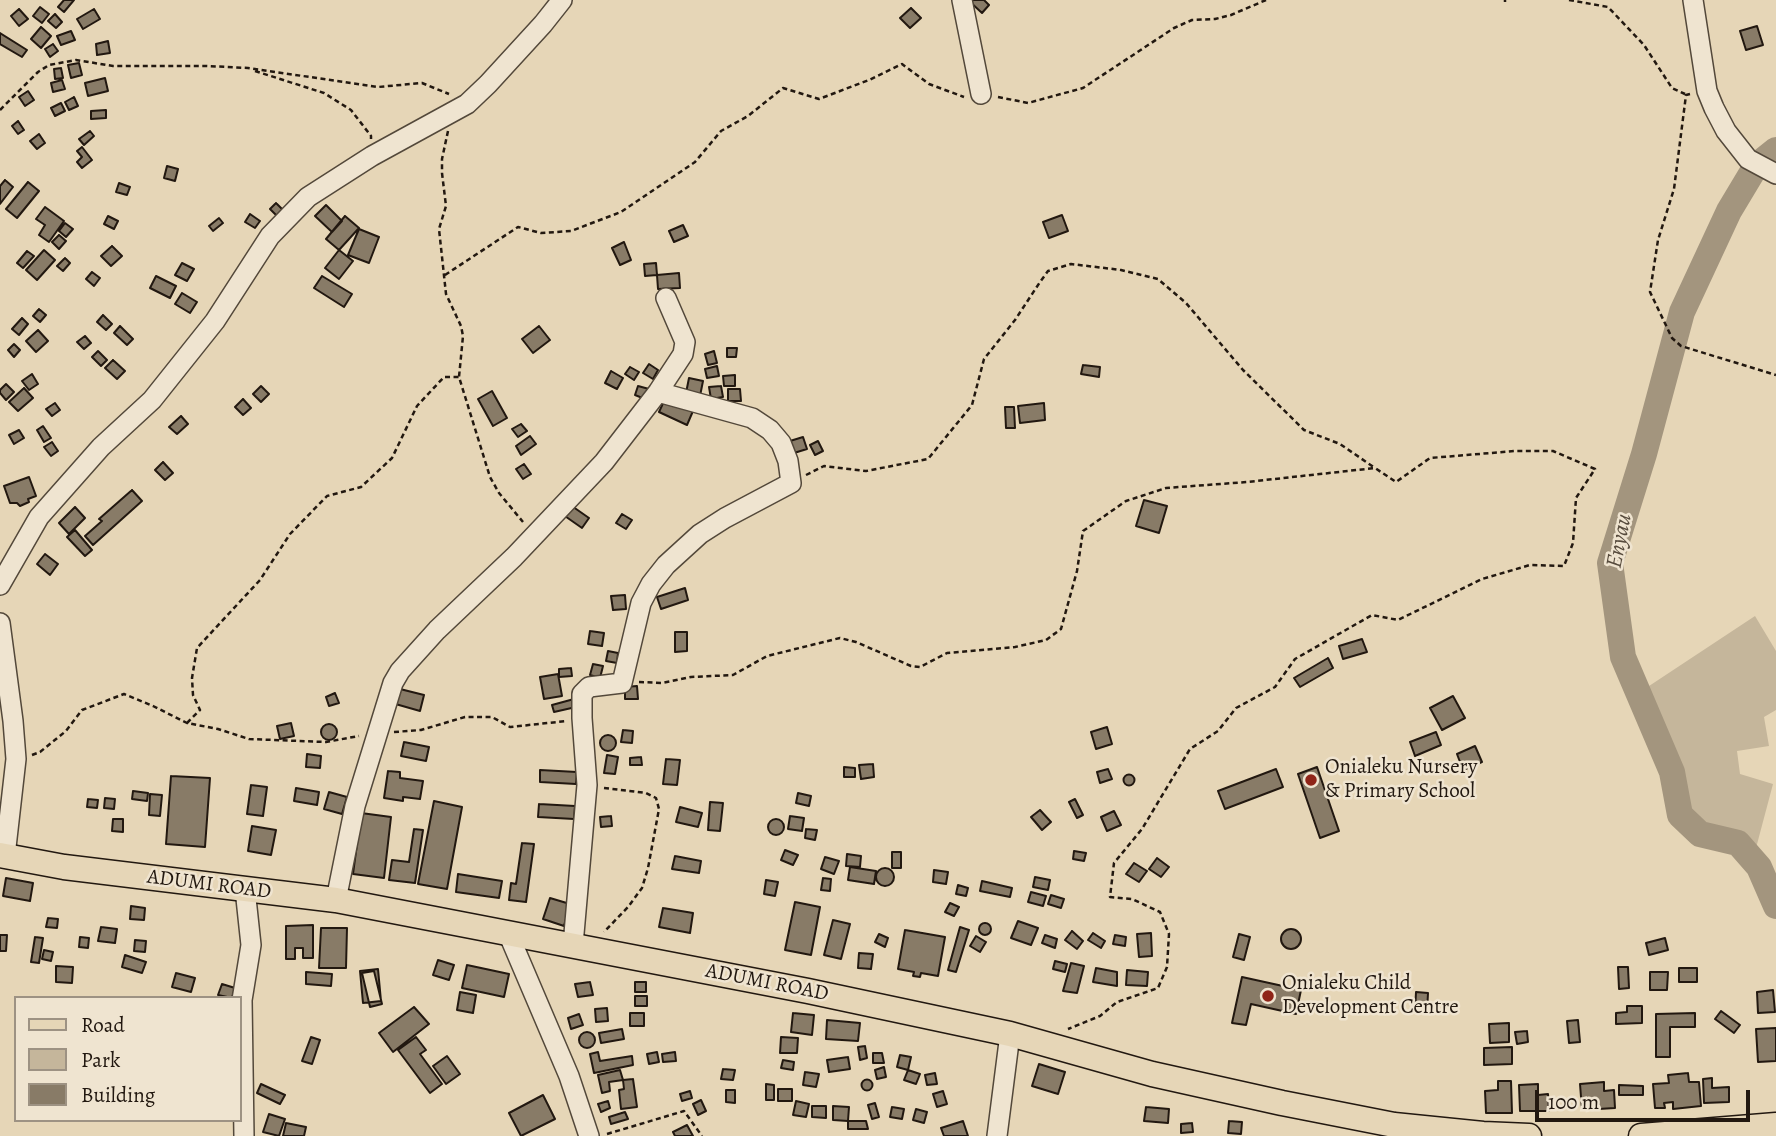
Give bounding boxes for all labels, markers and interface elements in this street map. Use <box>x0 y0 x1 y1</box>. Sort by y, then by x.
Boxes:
water label: Enyau <box>1601 511 1639 571</box>
place label: Onialeku Nursery & Primary School <box>1325 755 1477 805</box>
marker: Onialeku Nursery & Primary School <box>1303 772 1319 788</box>
street label: ADUMI ROAD <box>146 865 272 905</box>
street label: ADUMI ROAD <box>703 959 831 1007</box>
place label: Onialeku Child Development Centre <box>1282 971 1459 1021</box>
marker: Onialeku Child Development Centre <box>1260 988 1276 1004</box>
legend <box>14 996 242 1122</box>
text: Road <box>81 1011 125 1039</box>
text: Park <box>81 1046 120 1074</box>
scale bar <box>1538 1076 1753 1120</box>
text: Building <box>81 1081 155 1109</box>
text: 100 m <box>1548 1088 1599 1116</box>

